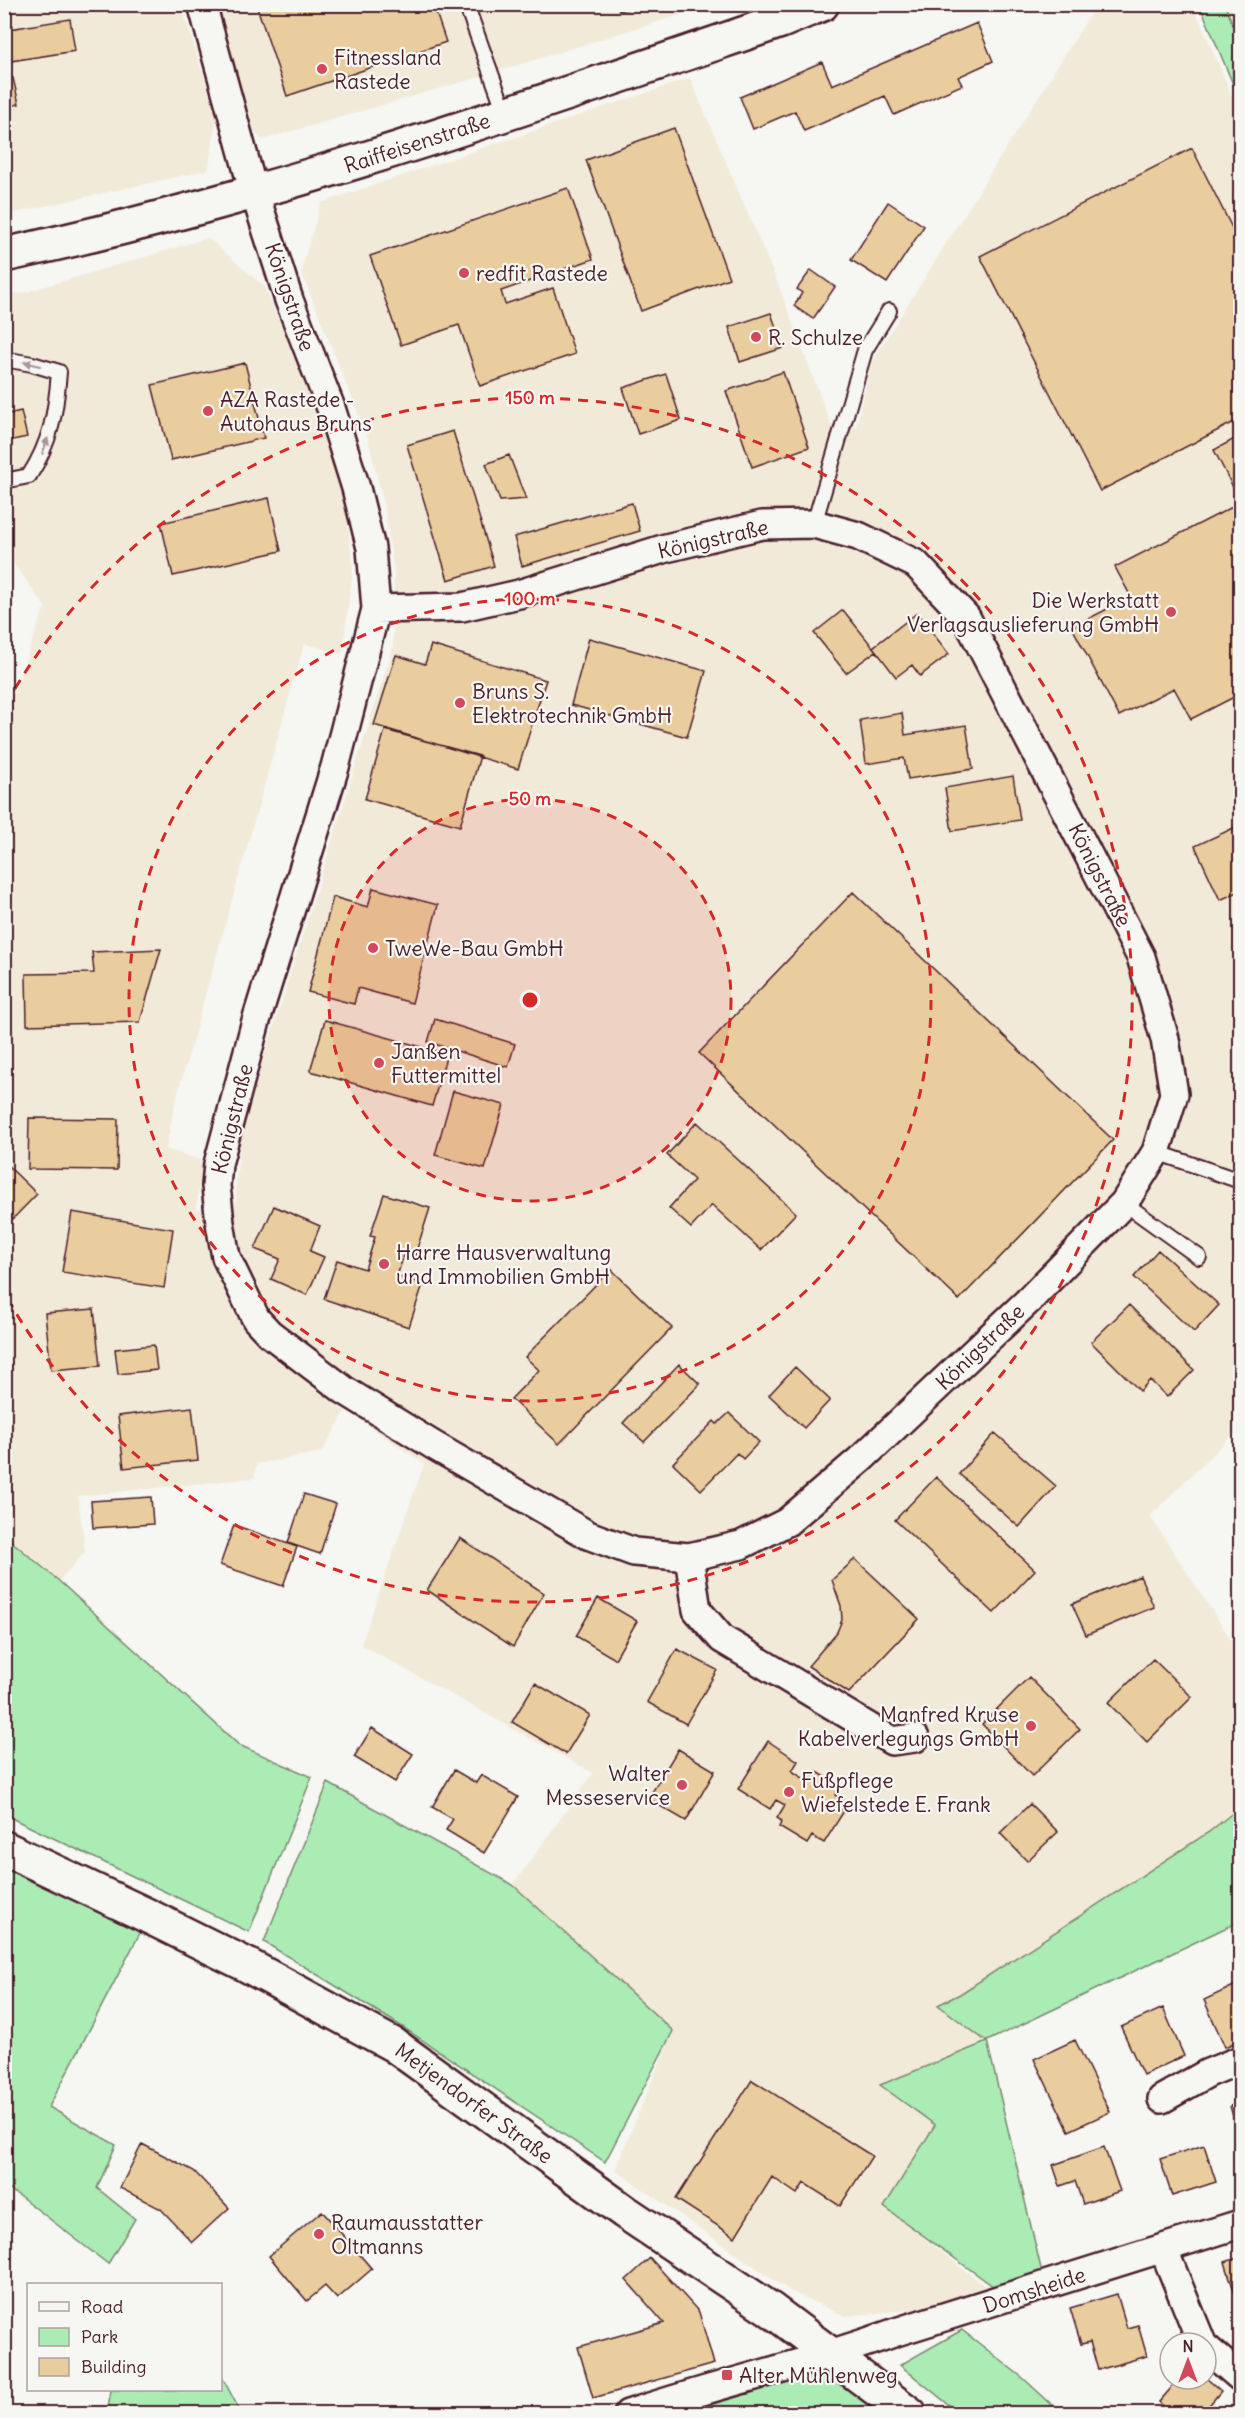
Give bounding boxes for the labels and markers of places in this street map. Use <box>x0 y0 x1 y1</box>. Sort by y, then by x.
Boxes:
place label: Fitnessland Rastede <box>334 44 441 95</box>
marker: Fitnessland Rastede <box>315 62 329 76</box>
place label: redfit Rastede <box>476 260 608 287</box>
marker: redfit Rastede <box>457 266 471 280</box>
place label: R. Schulze <box>768 324 863 351</box>
marker: R. Schulze <box>749 330 763 344</box>
place label: AZA Rastede - Autohaus Bruns <box>220 386 372 437</box>
marker: AZA Rastede - Autohaus Bruns <box>201 404 215 418</box>
place label: Die Werkstatt Verlagsauslieferung GmbH <box>907 587 1159 638</box>
marker: Die Werkstatt Verlagsauslieferung GmbH <box>1164 605 1178 619</box>
place label: Bruns S. Elektrotechnik GmbH <box>472 678 672 729</box>
marker: Bruns S. Elektrotechnik GmbH <box>453 696 467 710</box>
place label: TweWe-Bau GmbH <box>385 935 564 962</box>
marker: TweWe-Bau GmbH <box>366 941 380 955</box>
centre of rings <box>520 990 540 1010</box>
place label: Janßen Futtermittel <box>391 1038 501 1089</box>
marker: Janßen Futtermittel <box>372 1056 386 1070</box>
place label: Harre Hausverwaltung und Immobilien GmbH <box>396 1239 611 1290</box>
marker: Harre Hausverwaltung und Immobilien GmbH <box>377 1257 391 1271</box>
place label: Manfred Kruse Kabelverlegungs GmbH <box>798 1701 1019 1752</box>
marker: Manfred Kruse Kabelverlegungs GmbH <box>1024 1719 1038 1733</box>
place label: Walter Messeservice <box>545 1760 670 1811</box>
place label: Fußpflege Wiefelstede E. Frank <box>801 1767 991 1818</box>
marker: Walter Messeservice <box>675 1778 689 1792</box>
marker: Fußpflege Wiefelstede E. Frank <box>782 1785 796 1799</box>
place label: Raumausstatter Oltmanns <box>331 2209 483 2260</box>
marker: Raumausstatter Oltmanns <box>312 2227 326 2241</box>
place label: Alter Mühlenweg <box>739 2362 898 2389</box>
marker: Alter Mühlenweg <box>720 2368 734 2382</box>

